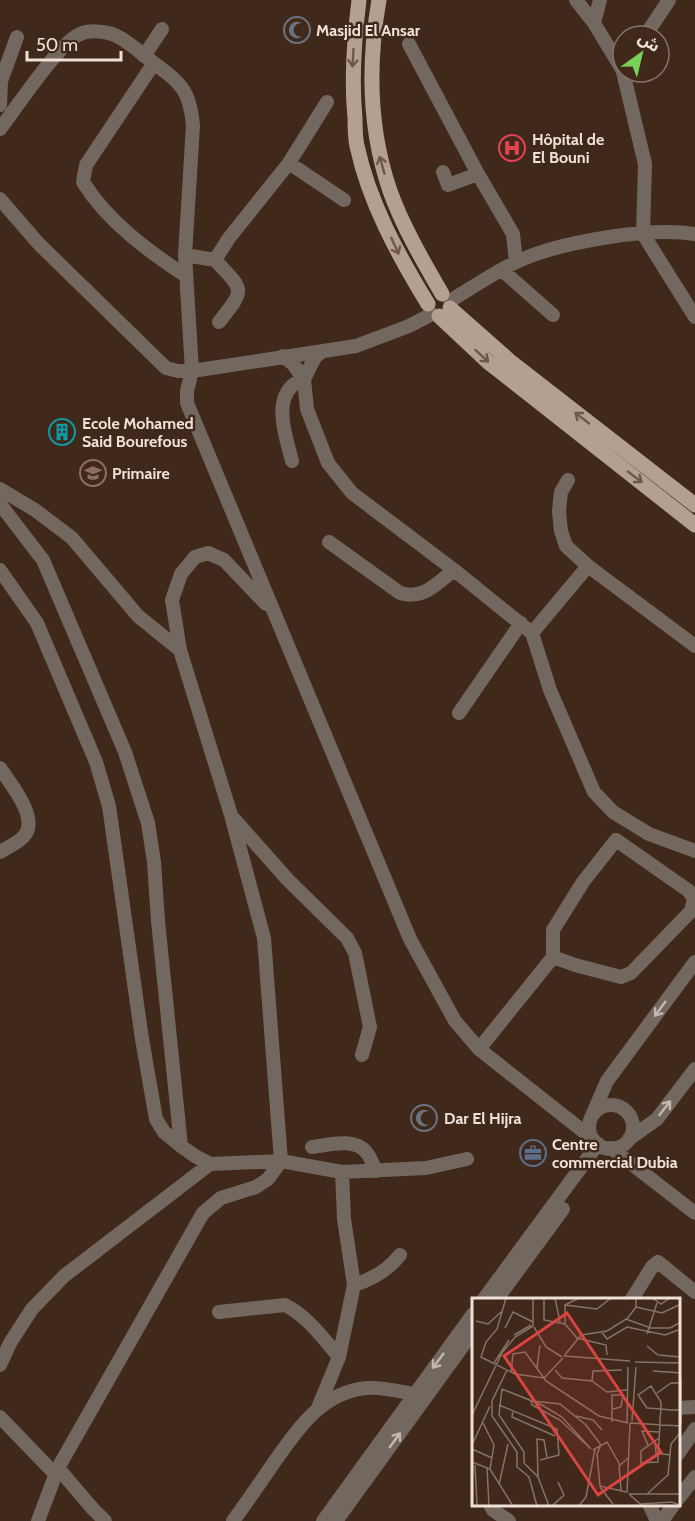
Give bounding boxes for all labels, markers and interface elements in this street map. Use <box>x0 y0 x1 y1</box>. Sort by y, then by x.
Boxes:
mosque icon: Masjid El Ansar <box>282 15 312 45</box>
place label: Masjid El Ansar <box>316 21 421 40</box>
scale bar <box>27 24 122 62</box>
north arrow <box>611 24 671 84</box>
text: ش <box>635 28 664 56</box>
text: 50 m <box>36 34 78 56</box>
one-way arrow <box>348 48 359 68</box>
place label: Hôpital de El Bouni <box>532 130 604 167</box>
hospital icon: Hôpital de El Bouni <box>497 133 527 163</box>
one-way arrow <box>376 156 387 175</box>
one-way arrow <box>389 236 401 254</box>
one-way arrow <box>474 349 489 363</box>
one-way arrow <box>575 411 591 424</box>
place label: Ecole Mohamed Said Bourefous <box>82 414 194 451</box>
building icon: Ecole Mohamed Said Bourefous <box>47 417 77 447</box>
school or university icon: Primaire <box>78 458 108 488</box>
place label: Primaire <box>112 464 170 483</box>
one-way arrow <box>627 471 643 484</box>
one-way arrow <box>654 1000 666 1016</box>
one-way arrow <box>659 1100 672 1116</box>
mosque icon: Dar El Hijra <box>409 1103 439 1133</box>
place label: Dar El Hijra <box>444 1109 522 1128</box>
place label: Centre commercial Dubia <box>552 1135 678 1172</box>
office icon: Centre commercial Dubia <box>518 1138 548 1168</box>
inset map <box>472 1298 680 1506</box>
one-way arrow <box>432 1352 444 1368</box>
one-way arrow <box>389 1432 401 1448</box>

